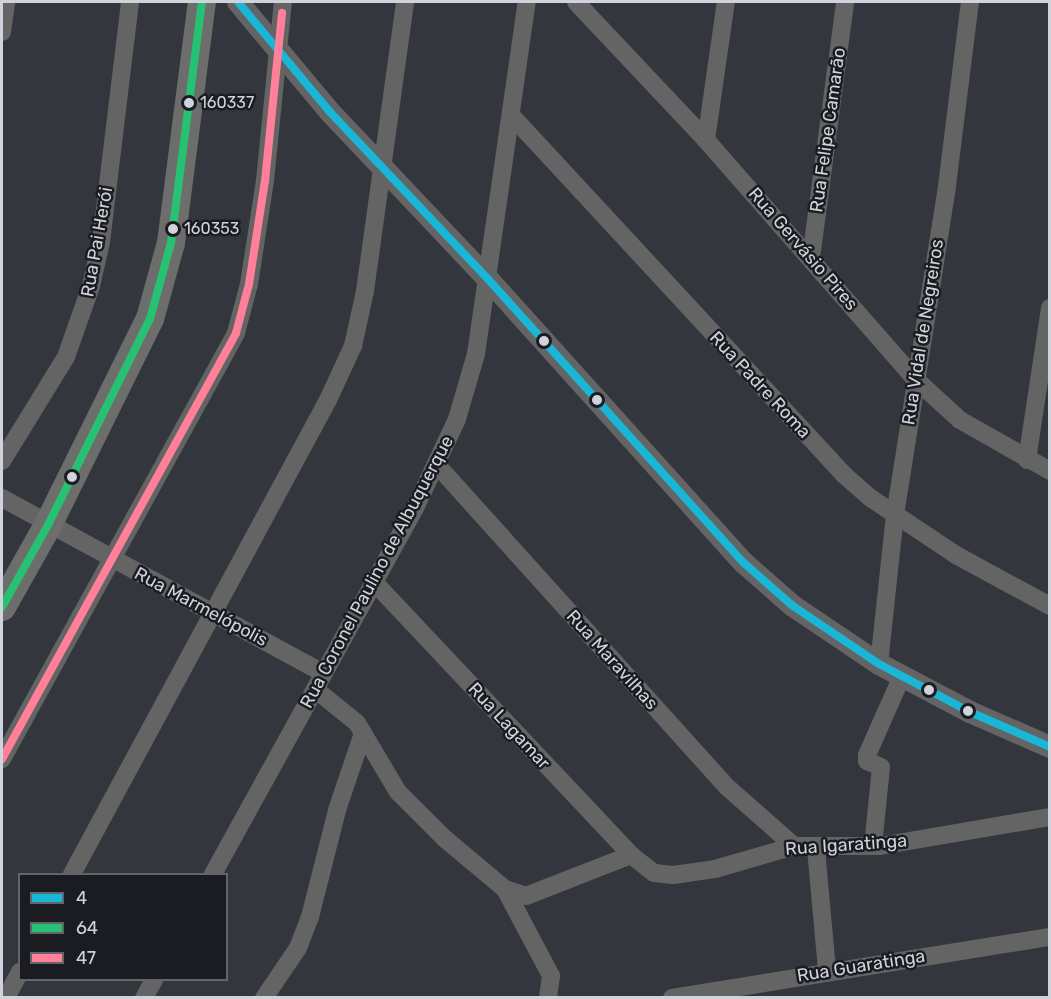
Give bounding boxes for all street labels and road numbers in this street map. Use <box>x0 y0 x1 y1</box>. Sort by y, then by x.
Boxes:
street label: Rua Felipe Camarão <box>806 46 850 214</box>
street label: Rua Gervásio Pires <box>744 183 862 315</box>
street label: Rua Pai Herói <box>77 185 117 299</box>
street label: Rua Vidal de Negreiros <box>898 237 948 427</box>
street label: Rua Padre Roma <box>705 327 815 443</box>
street label: Rua Coronel Paulino de Albuquerque <box>296 432 458 712</box>
street label: Rua Marmelópolis <box>131 563 271 651</box>
street label: Rua Maravilhas <box>562 606 662 714</box>
street label: Rua Lagamar <box>463 678 555 774</box>
street label: Rua Igaratinga <box>784 830 908 860</box>
street label: Rua Guaratinga <box>795 945 927 987</box>

